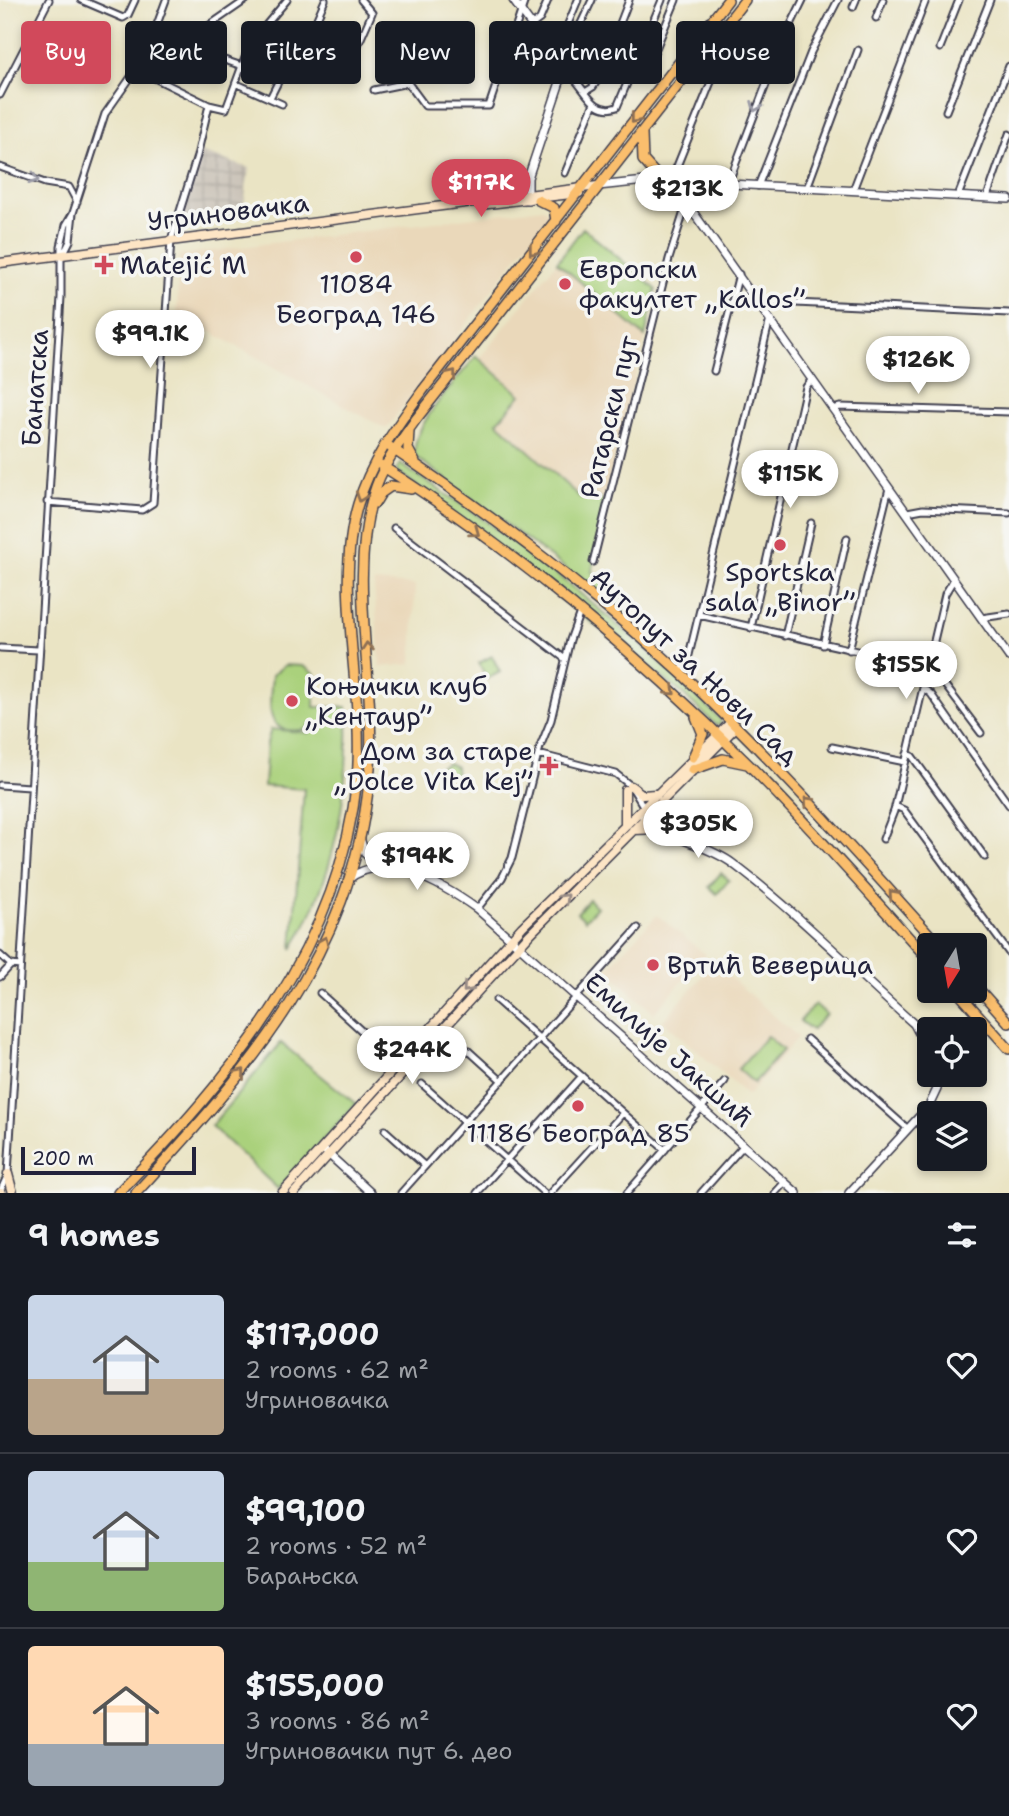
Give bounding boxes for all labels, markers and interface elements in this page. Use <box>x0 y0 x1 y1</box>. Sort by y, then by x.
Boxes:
chip: Buy <box>21 21 111 84</box>
chip: Rent <box>125 21 227 84</box>
chip: Filters <box>241 21 361 84</box>
chip: New <box>375 21 475 84</box>
chip: Apartment <box>489 21 662 84</box>
chip: House <box>676 21 795 84</box>
one-way arrow <box>751 101 765 113</box>
one-way arrow <box>630 112 643 124</box>
pin: $117K <box>432 160 530 219</box>
pin: $213K <box>638 166 736 225</box>
text: $117K <box>448 167 514 197</box>
one-way arrow <box>27 171 39 185</box>
text: $213K <box>651 173 723 203</box>
street label: Угриновачка <box>145 184 311 239</box>
one-way arrow <box>528 243 541 255</box>
place label: Matejić M <box>120 247 246 282</box>
marker: 11084 Београд 146 <box>348 249 364 265</box>
place label: Европски факултет „Kallos” <box>579 251 805 316</box>
marker: Matejić M <box>94 255 114 275</box>
place label: 11084 Београд 146 <box>276 266 436 331</box>
marker: Европски факултет „Kallos” <box>557 276 573 292</box>
pin: $99.1K <box>93 310 207 370</box>
text: $99.1K <box>111 318 189 348</box>
street label: Банатска <box>13 328 56 448</box>
street label: Ратарски пут <box>571 331 646 502</box>
pin: $126K <box>869 336 967 396</box>
text: $126K <box>882 344 954 374</box>
one-way arrow <box>443 370 456 382</box>
pin: $115K <box>741 450 839 510</box>
text: $115K <box>757 458 823 488</box>
one-way arrow <box>355 490 369 503</box>
one-way arrow <box>467 524 480 536</box>
marker: Sportska sala „Binor” <box>772 537 788 553</box>
place label: Sportska sala „Binor” <box>705 554 855 619</box>
street label: Аутопут за Нови Сад <box>583 559 808 772</box>
one-way arrow <box>360 642 375 653</box>
pin: $155K <box>857 642 955 701</box>
text: $155K <box>871 649 941 679</box>
place label: Коњички клуб „Кентаур” <box>305 668 487 733</box>
one-way arrow <box>663 683 676 695</box>
marker: Коњички клуб „Кентаур” <box>284 693 300 709</box>
place label: Дом за старе „Dolce Vita Kej” <box>334 733 533 798</box>
marker: Дом за старе „Dolce Vita Kej” <box>539 756 559 776</box>
one-way arrow <box>803 796 816 809</box>
pin: $305K <box>649 800 747 860</box>
text: $305K <box>659 808 737 838</box>
pin: $194K <box>368 832 466 892</box>
text: $194K <box>381 840 453 870</box>
one-way arrow <box>889 889 901 902</box>
one-way arrow <box>557 893 570 906</box>
north arrow <box>917 933 987 1003</box>
map controls <box>917 933 987 1171</box>
one-way arrow <box>316 936 330 948</box>
place label: Вртић Веверица <box>667 947 873 982</box>
marker: Вртић Веверица <box>645 957 661 973</box>
street label: Емилије Јакшић <box>577 964 761 1135</box>
one-way arrow <box>463 980 475 993</box>
button: locate <box>917 1017 987 1087</box>
pin: $244K <box>363 1026 461 1086</box>
text: $244K <box>373 1034 451 1064</box>
one-way arrow <box>233 1069 245 1082</box>
marker: 11186 Београд 85 <box>570 1098 586 1114</box>
button: layers <box>917 1101 987 1171</box>
place label: 11186 Београд 85 <box>466 1115 690 1150</box>
scale bar <box>21 1144 196 1176</box>
text: 200 m <box>32 1146 94 1171</box>
text: 9 homes <box>28 1215 160 1256</box>
icon: filters <box>943 1216 981 1254</box>
text: $117,000 <box>245 1314 380 1355</box>
icon: home <box>84 1323 168 1407</box>
icon: heart <box>943 1346 981 1384</box>
text: 2 rooms · 62 m² <box>245 1355 429 1385</box>
text: Угриновачка <box>245 1385 389 1415</box>
text: $99,100 <box>245 1490 366 1531</box>
icon: home <box>84 1499 168 1583</box>
icon: heart <box>943 1522 981 1560</box>
text: 2 rooms · 52 m² <box>245 1531 427 1561</box>
text: Барањска <box>245 1561 358 1591</box>
text: $155,000 <box>245 1665 385 1706</box>
icon: home <box>84 1674 168 1758</box>
icon: heart <box>943 1697 981 1735</box>
text: 3 rooms · 86 m² <box>245 1706 430 1736</box>
text: Угриновачки пут 6. део <box>245 1736 513 1766</box>

